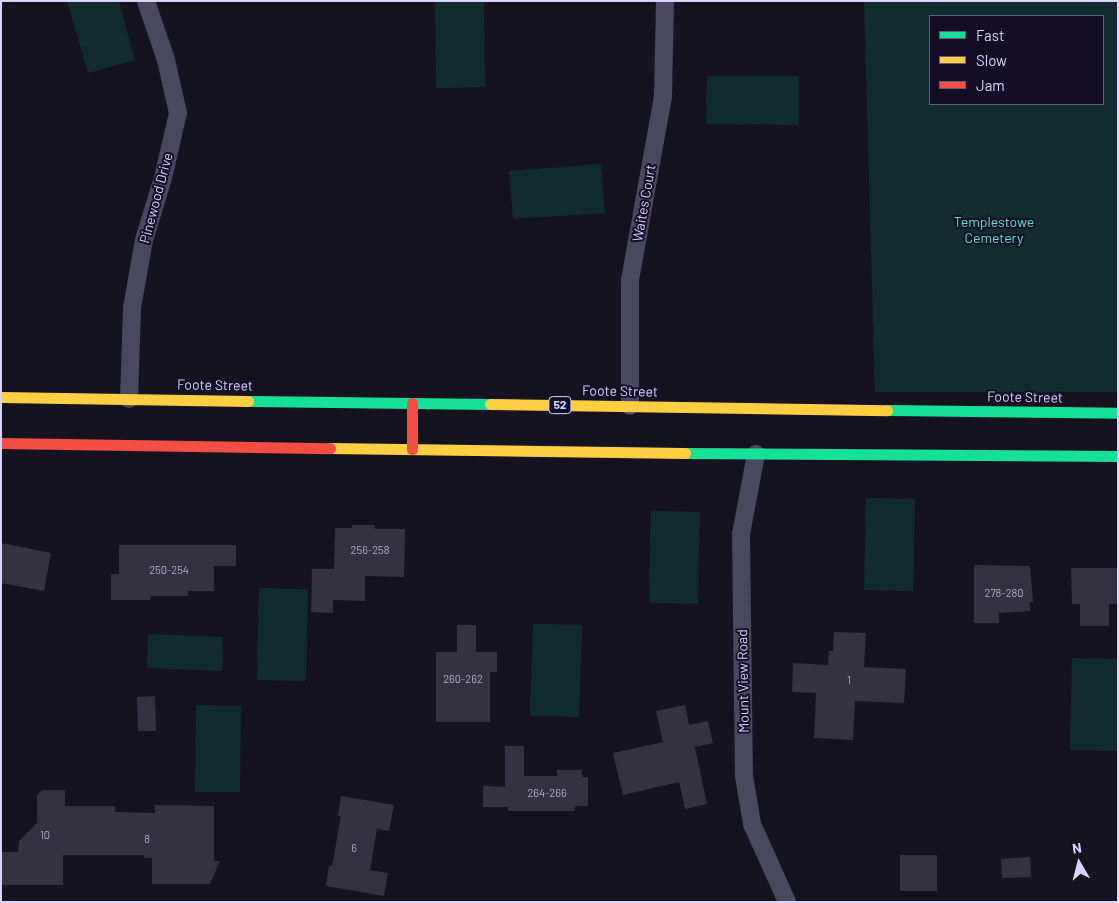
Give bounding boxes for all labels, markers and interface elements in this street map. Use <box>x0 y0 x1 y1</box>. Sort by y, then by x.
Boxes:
legend <box>929 15 1104 105</box>
text: Fast <box>976 26 1004 44</box>
text: Slow <box>976 51 1007 69</box>
text: Jam <box>976 76 1005 94</box>
street label: Pinewood Drive <box>136 151 176 245</box>
street label: Waites Court <box>629 163 659 243</box>
park label: Templestowe Cemetery <box>954 214 1034 246</box>
street label: Foote Street <box>177 376 253 394</box>
street label: Foote Street <box>582 382 658 400</box>
street label: Foote Street <box>987 388 1063 406</box>
road number: 52 <box>548 396 572 414</box>
house number: 256-258 <box>351 543 389 557</box>
house number: 250-254 <box>149 563 189 577</box>
house number: 278-280 <box>984 586 1024 600</box>
street label: Mount View Road <box>734 629 752 733</box>
house number: 260-262 <box>443 672 483 686</box>
house number: 1 <box>847 673 851 687</box>
house number: 264-266 <box>527 786 567 800</box>
house number: 10 <box>40 828 50 842</box>
house number: 8 <box>144 832 150 846</box>
north arrow <box>1054 838 1104 888</box>
text: N <box>1071 839 1083 857</box>
house number: 6 <box>351 841 357 855</box>

